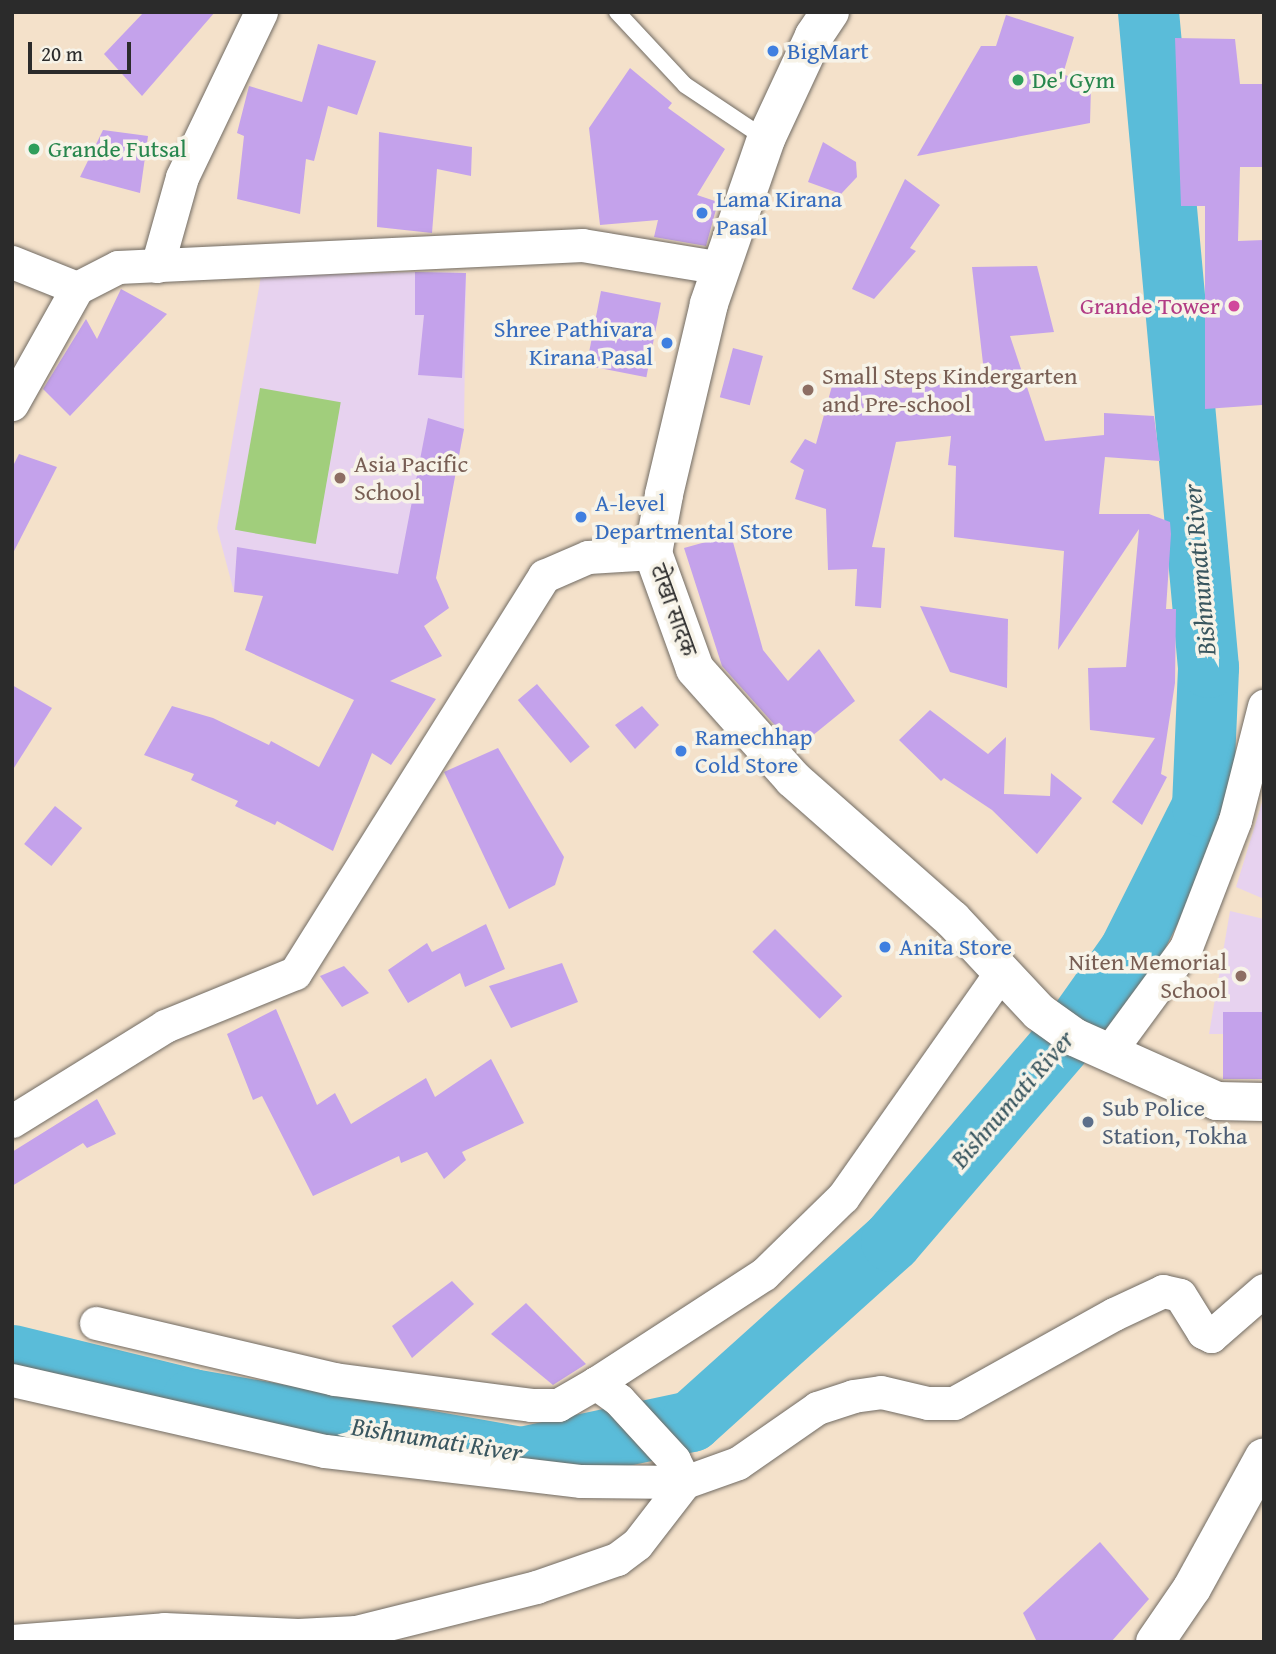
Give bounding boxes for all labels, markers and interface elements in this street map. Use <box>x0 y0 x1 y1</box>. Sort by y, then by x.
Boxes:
scale bar <box>32 28 135 72</box>
place label: BigMart <box>787 37 869 65</box>
text: 20 m <box>41 38 83 69</box>
marker: BigMart <box>765 43 781 59</box>
place label: De' Gym <box>1032 66 1115 94</box>
marker: De' Gym <box>1010 72 1026 88</box>
place label: Grande Futsal <box>48 135 187 163</box>
marker: Grande Futsal <box>26 141 42 157</box>
place label: Lama Kirana Pasal <box>716 185 842 241</box>
marker: Lama Kirana Pasal <box>694 205 710 221</box>
place label: Grande Tower <box>1080 292 1220 320</box>
marker: Grande Tower <box>1226 298 1242 314</box>
place label: Shree Pathivara Kirana Pasal <box>494 315 653 371</box>
marker: Shree Pathivara Kirana Pasal <box>659 335 675 351</box>
place label: Small Steps Kindergarten and Pre-school <box>822 362 1077 418</box>
marker: Small Steps Kindergarten and Pre-school <box>800 382 816 398</box>
place label: Asia Pacific School <box>354 450 468 506</box>
marker: Asia Pacific School <box>332 470 348 486</box>
water label: Bishnumati River <box>1176 483 1222 657</box>
place label: A-level Departmental Store <box>595 489 793 545</box>
marker: A-level Departmental Store <box>573 509 589 525</box>
street label: टोखा सादक <box>644 560 704 660</box>
place label: Ramechhap Cold Store <box>695 723 813 779</box>
marker: Ramechhap Cold Store <box>673 743 689 759</box>
place label: Anita Store <box>899 933 1012 961</box>
marker: Anita Store <box>877 939 893 955</box>
place label: Niten Memorial School <box>1069 948 1227 1004</box>
marker: Niten Memorial School <box>1233 968 1249 984</box>
water label: Bishnumati River <box>944 1024 1080 1174</box>
place label: Sub Police Station, Tokha <box>1102 1094 1247 1150</box>
marker: Sub Police Station, Tokha <box>1080 1114 1096 1130</box>
water label: Bishnumati River <box>349 1410 525 1468</box>

